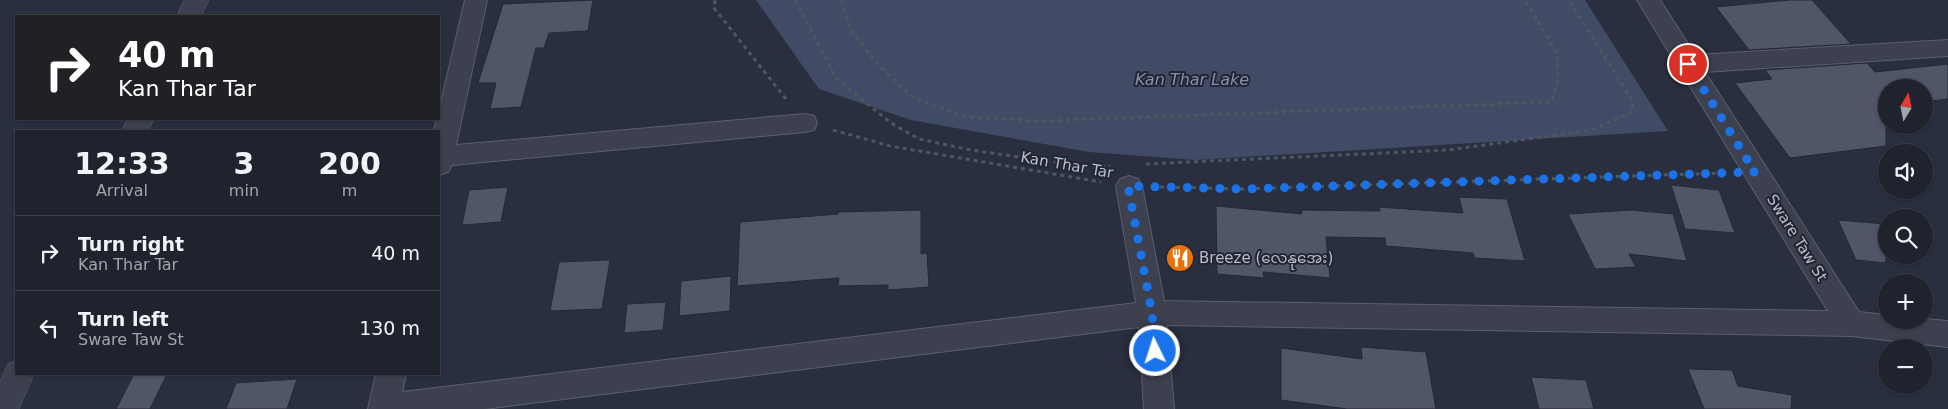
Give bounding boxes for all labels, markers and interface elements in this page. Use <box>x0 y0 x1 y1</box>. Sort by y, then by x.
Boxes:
icon: right <box>35 35 100 100</box>
text: 40 m <box>118 35 215 75</box>
pin <box>1667 43 1709 85</box>
icon: arrive <box>1674 50 1702 78</box>
water label: Kan Thar Lake <box>1135 70 1249 89</box>
text: Kan Thar Tar <box>118 76 256 101</box>
north arrow <box>1878 79 1932 134</box>
map controls <box>1878 79 1933 394</box>
button: sound <box>1878 144 1933 199</box>
text: 12:33 <box>74 146 170 181</box>
text: 3 <box>233 146 254 181</box>
text: 200 <box>318 146 381 181</box>
street label: Kan Thar Tar <box>1019 148 1116 182</box>
text: Arrival <box>96 181 148 200</box>
text: min <box>229 181 259 200</box>
text: m <box>342 181 357 200</box>
street label: Sware Taw St <box>1763 191 1831 285</box>
button: search <box>1878 209 1933 264</box>
text: Turn right <box>78 233 184 255</box>
icon: right <box>35 239 63 267</box>
text: 40 m <box>371 242 420 264</box>
restaurant icon: Breeze (လေနုအေး) <box>1165 243 1195 273</box>
place label: Breeze (လေနုအေး) <box>1199 249 1333 270</box>
text: Kan Thar Tar <box>78 255 178 274</box>
button: + <box>1878 274 1933 329</box>
text: Turn left <box>78 308 169 330</box>
icon: left <box>35 314 63 342</box>
text: 130 m <box>359 317 420 339</box>
position arrow <box>1128 324 1180 376</box>
text: Sware Taw St <box>78 330 184 349</box>
button: − <box>1878 339 1933 394</box>

